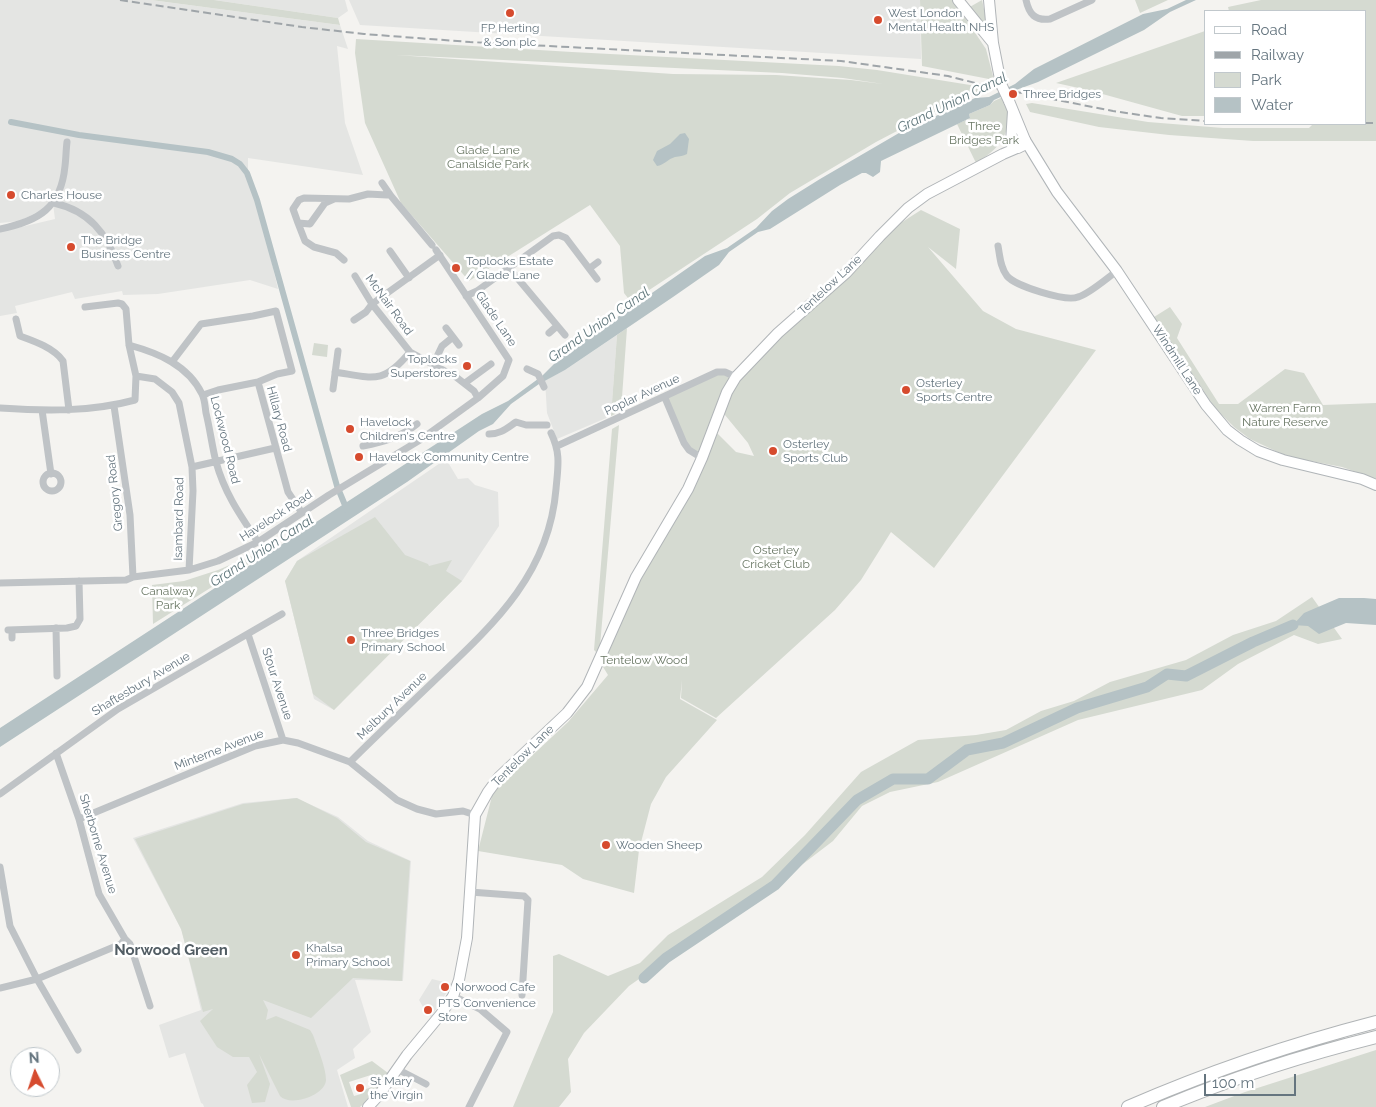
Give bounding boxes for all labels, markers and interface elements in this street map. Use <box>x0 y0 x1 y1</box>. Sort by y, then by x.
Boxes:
place label: West London Mental Health NHS <box>888 6 994 34</box>
marker: FP Herting & Son plc <box>504 7 516 19</box>
legend <box>1204 10 1366 125</box>
marker: West London Mental Health NHS <box>872 14 884 26</box>
place label: FP Herting & Son plc <box>481 21 539 49</box>
text: Road <box>1251 21 1287 39</box>
text: Railway <box>1251 46 1304 64</box>
water label: Grand Union Canal <box>894 69 1010 137</box>
text: Park <box>1251 71 1282 89</box>
place label: Three Bridges <box>1023 87 1101 101</box>
marker: Three Bridges <box>1007 88 1019 100</box>
text: Water <box>1251 96 1293 114</box>
park label: Three Bridges Park <box>949 119 1019 147</box>
park label: Glade Lane Canalside Park <box>447 143 529 171</box>
place label: Charles House <box>21 188 102 202</box>
marker: Charles House <box>5 189 17 201</box>
place label: The Bridge Business Centre <box>81 233 171 261</box>
marker: The Bridge Business Centre <box>65 241 77 253</box>
street label: Tentelow Lane <box>795 252 865 318</box>
place label: Toplocks Estate / Glade Lane <box>466 254 553 282</box>
marker: Toplocks Estate / Glade Lane <box>450 262 462 274</box>
street label: McNair Road <box>362 272 416 338</box>
water label: Grand Union Canal <box>545 284 653 366</box>
street label: Glade Lane <box>472 289 520 349</box>
street label: Windmill Lane <box>1149 322 1205 398</box>
place label: Toplocks Superstores <box>390 352 457 380</box>
marker: Toplocks Superstores <box>461 360 473 372</box>
street label: Poplar Avenue <box>602 371 682 419</box>
place label: Osterley Sports Centre <box>916 376 992 404</box>
marker: Osterley Sports Centre <box>900 384 912 396</box>
street label: Hillary Road <box>263 385 295 453</box>
street label: Lockwood Road <box>207 395 243 485</box>
park label: Warren Farm Nature Reserve <box>1242 401 1328 429</box>
place label: Havelock Children's Centre <box>360 415 455 443</box>
marker: Havelock Children's Centre <box>344 423 356 435</box>
place label: Osterley Sports Club <box>783 437 848 465</box>
marker: Osterley Sports Club <box>767 445 779 457</box>
place label: Havelock Community Centre <box>369 450 529 464</box>
marker: Havelock Community Centre <box>353 451 365 463</box>
street label: Gregory Road <box>104 454 126 532</box>
street label: Isambard Road <box>171 477 187 561</box>
street label: Havelock Road <box>237 487 315 545</box>
water label: Grand Union Canal <box>207 511 317 591</box>
park label: Osterley Cricket Club <box>742 543 810 571</box>
park label: Canalway Park <box>141 584 195 612</box>
place label: Three Bridges Primary School <box>361 626 445 654</box>
marker: Three Bridges Primary School <box>345 634 357 646</box>
street label: Stour Avenue <box>259 646 295 722</box>
street label: Shaftesbury Avenue <box>89 649 193 719</box>
park label: Tentelow Wood <box>600 653 688 667</box>
street label: Melbury Avenue <box>354 669 430 743</box>
street label: Tentelow Lane <box>489 722 557 790</box>
street label: Minterne Avenue <box>172 726 266 774</box>
street label: Sherborne Avenue <box>76 792 120 896</box>
place label: Wooden Sheep <box>616 838 702 852</box>
marker: Wooden Sheep <box>600 839 612 851</box>
district label: Norwood Green <box>114 941 228 959</box>
place label: Khalsa Primary School <box>306 941 390 969</box>
marker: Khalsa Primary School <box>290 949 302 961</box>
place label: Norwood Cafe <box>455 980 535 994</box>
marker: Norwood Cafe <box>439 981 451 993</box>
place label: PTS Convenience Store <box>438 996 536 1024</box>
marker: PTS Convenience Store <box>422 1004 434 1016</box>
north arrow <box>10 1047 60 1097</box>
text: N <box>28 1050 40 1066</box>
scale bar <box>1206 1064 1298 1096</box>
place label: St Mary the Virgin <box>370 1074 423 1102</box>
text: 100 m <box>1212 1074 1254 1092</box>
marker: St Mary the Virgin <box>354 1082 366 1094</box>

